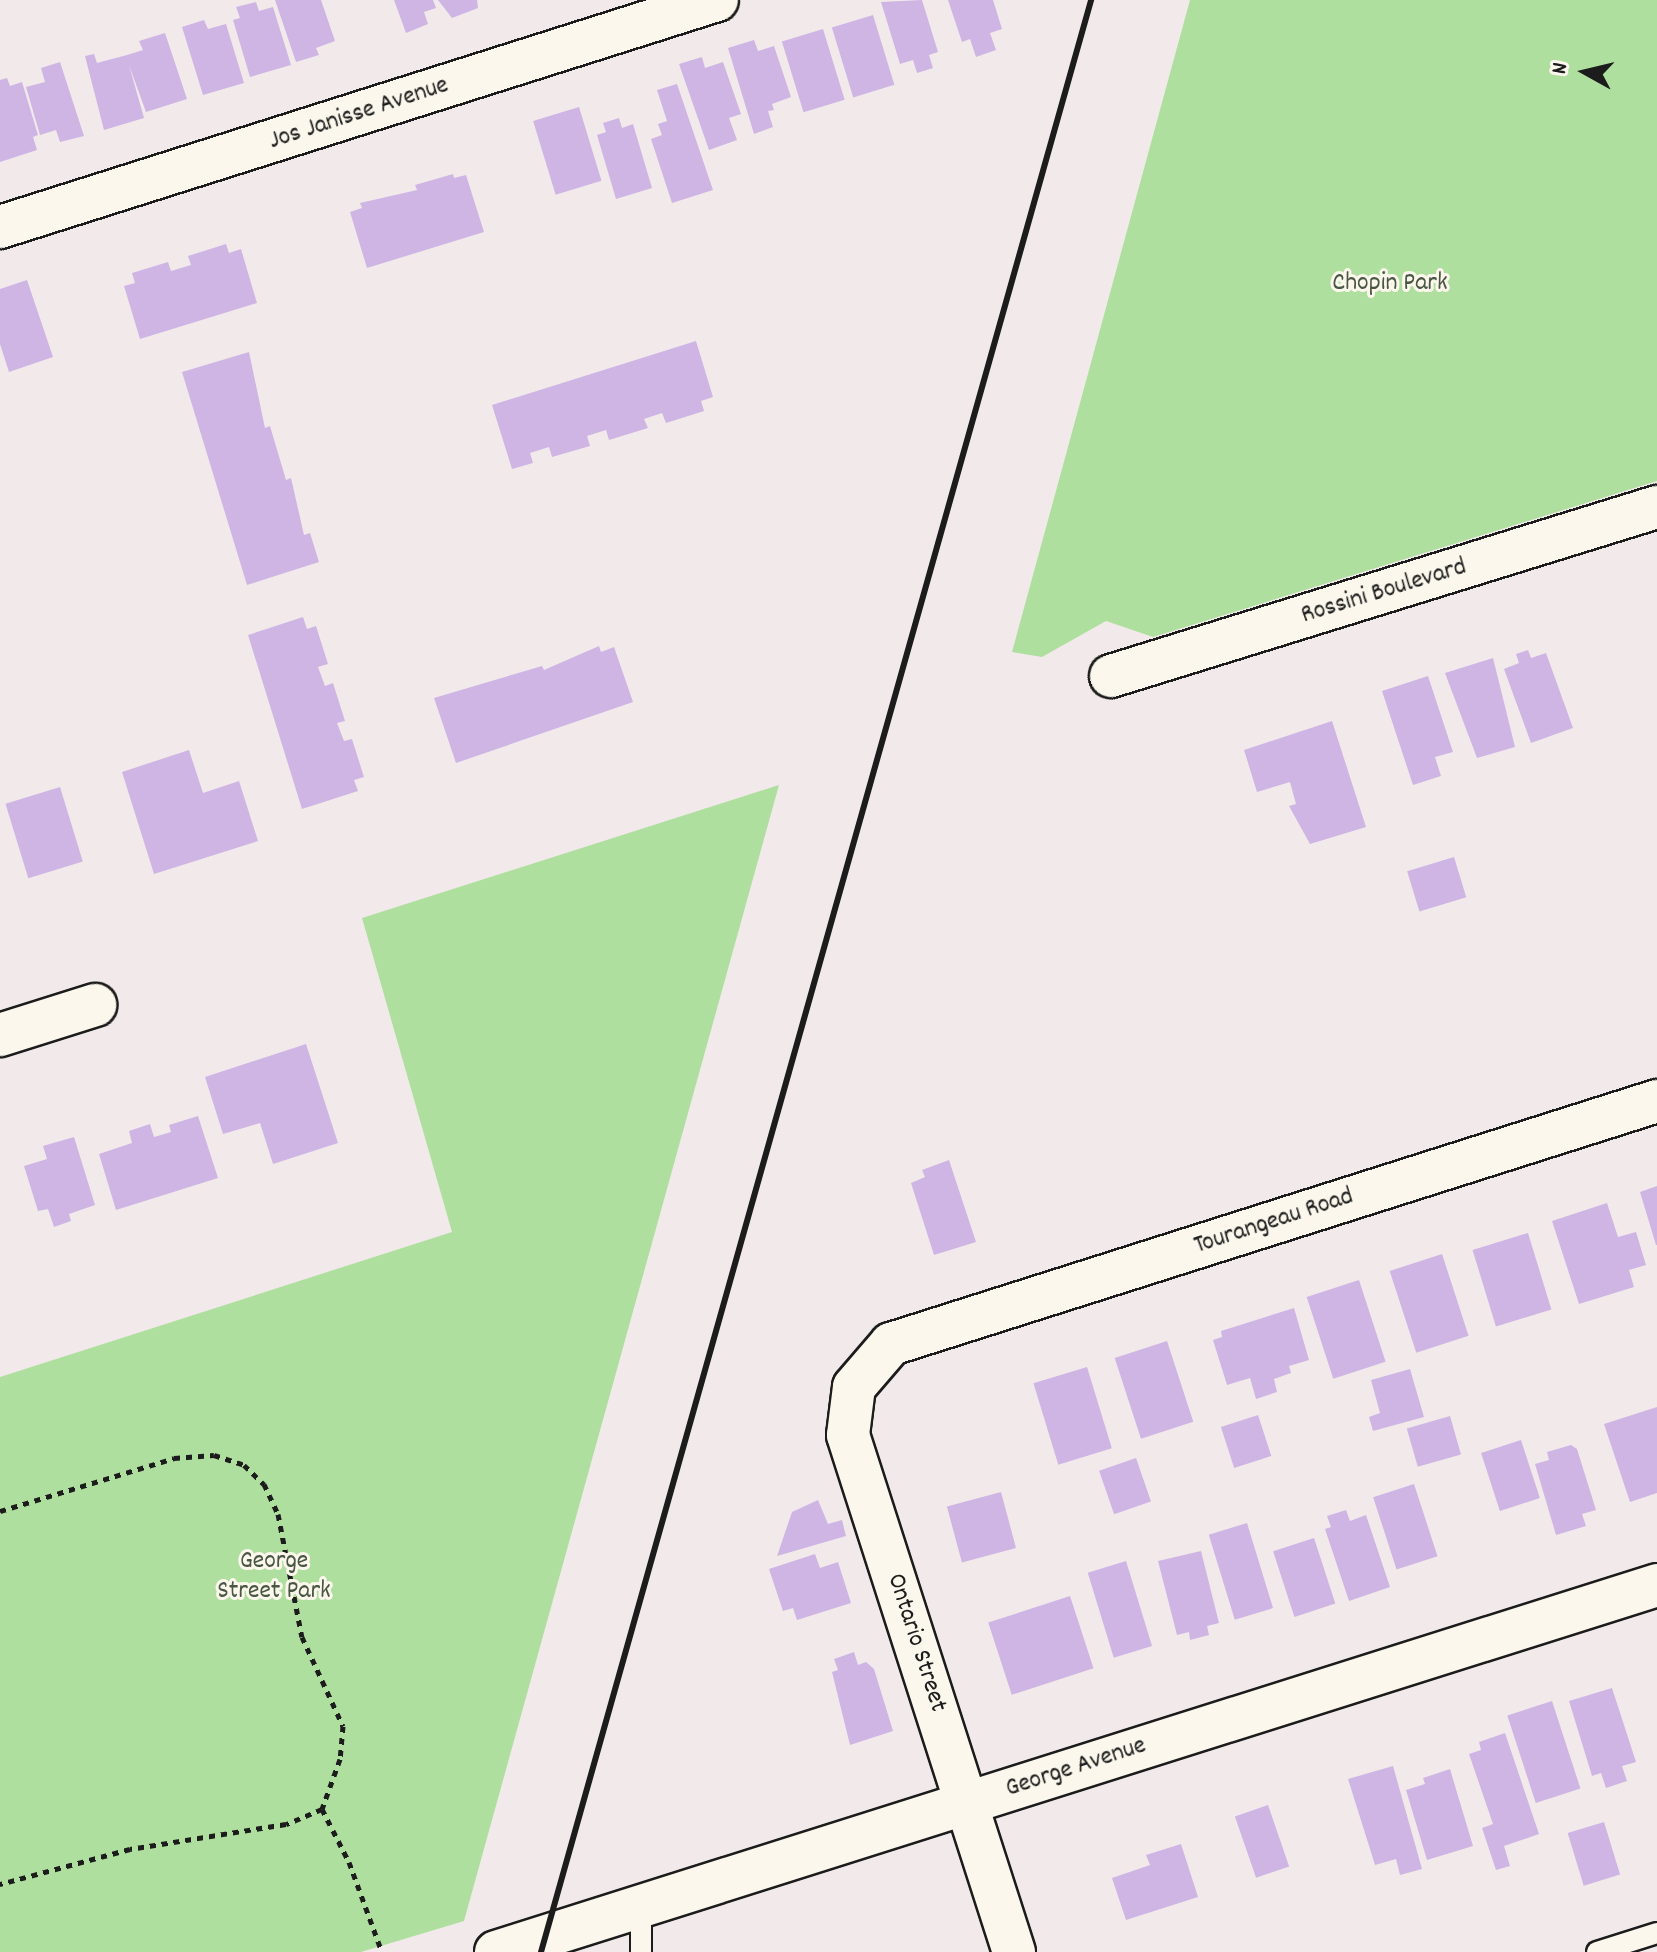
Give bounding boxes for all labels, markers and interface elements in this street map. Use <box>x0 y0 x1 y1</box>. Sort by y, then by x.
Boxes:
north arrow <box>1545 32 1625 112</box>
text: N <box>1545 61 1577 76</box>
street label: Jos Janisse Avenue <box>265 70 453 158</box>
park label: Chopin Park <box>1332 268 1448 300</box>
street label: Rossini Boulevard <box>1298 552 1470 632</box>
street label: Tourangeau Road <box>1190 1182 1358 1262</box>
park label: George Street Park <box>217 1546 331 1608</box>
street label: Ontario Street <box>879 1570 953 1716</box>
street label: George Avenue <box>1002 1731 1150 1805</box>

